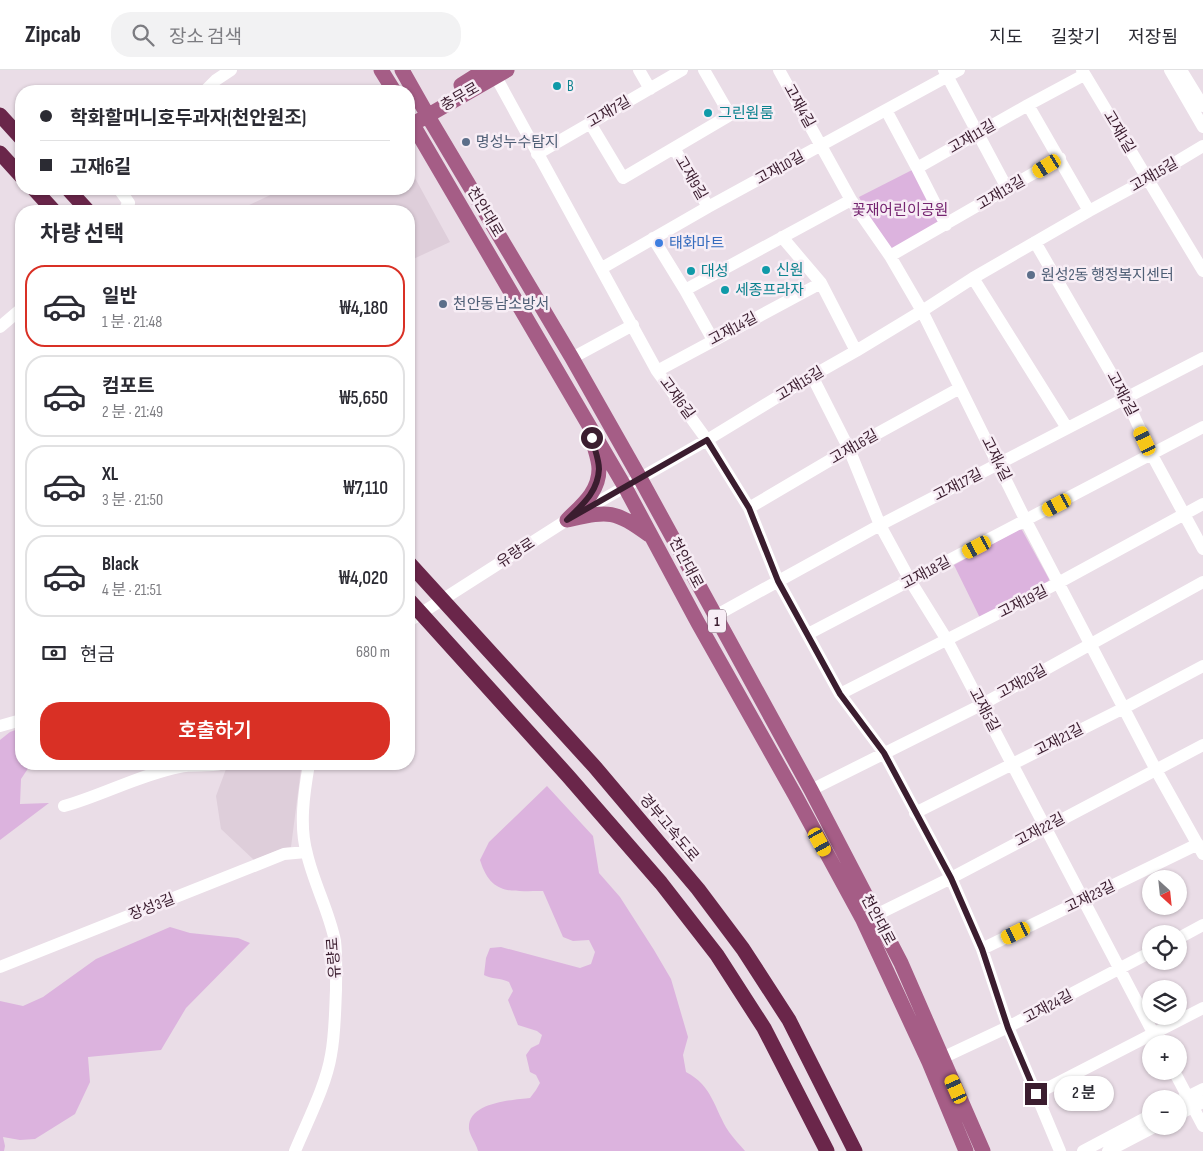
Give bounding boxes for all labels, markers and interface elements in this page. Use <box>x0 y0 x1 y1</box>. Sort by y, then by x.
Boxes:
search box <box>111 12 461 57</box>
text: Zipcab <box>25 20 81 49</box>
icon: search <box>129 21 157 49</box>
text: 장소 검색 <box>169 26 242 49</box>
text: 지도 <box>990 27 1023 48</box>
text: 길찾기 <box>1051 27 1100 48</box>
text: 저장됨 <box>1128 27 1178 48</box>
place label: B <box>567 77 574 96</box>
street label: 충무로 <box>437 78 483 116</box>
marker: B <box>551 80 563 92</box>
street label: 고재4길 <box>779 81 819 131</box>
street label: 고재7길 <box>584 92 634 132</box>
place label: 그린원룸 <box>718 104 773 123</box>
text: 학화할머니호두과자(천안원조) <box>70 107 306 130</box>
marker: 그린원룸 <box>702 107 714 119</box>
street label: 고재1길 <box>1099 107 1139 157</box>
street label: 고재11길 <box>945 116 999 158</box>
place label: 명성누수탐지 <box>476 133 559 152</box>
marker: 명성누수탐지 <box>460 136 472 148</box>
street label: 고재10길 <box>752 147 808 189</box>
street label: 고재9길 <box>671 152 711 204</box>
car <box>1030 152 1063 180</box>
street label: 고재15길 <box>1126 154 1182 196</box>
text: 고재6길 <box>70 156 131 179</box>
street label: 고재13길 <box>973 172 1029 214</box>
street label: 천안대로 <box>463 183 507 241</box>
park label: 꽃재어린이공원 <box>852 201 948 220</box>
text: 차량 선택 <box>40 221 124 248</box>
place label: 태화마트 <box>669 234 724 253</box>
marker: 태화마트 <box>653 237 665 249</box>
place label: 신원 <box>776 261 804 280</box>
place label: 대성 <box>701 262 729 281</box>
marker: 신원 <box>760 264 772 276</box>
marker: 대성 <box>685 265 697 277</box>
place label: 원성2동 행정복지센터 <box>1041 266 1174 285</box>
marker: 원성2동 행정복지센터 <box>1025 269 1037 281</box>
place label: 세종프라자 <box>735 281 804 300</box>
icon: car <box>42 284 87 329</box>
marker: 세종프라자 <box>719 284 731 296</box>
text: 일반 <box>102 285 137 308</box>
place label: 천안동남소방서 <box>453 295 550 314</box>
text: ₩4,180 <box>340 297 388 320</box>
marker: 천안동남소방서 <box>437 298 449 310</box>
street label: 고재14길 <box>705 308 761 350</box>
text: 1 분 · 21:48 <box>102 313 162 332</box>
street label: 고재15길 <box>773 362 827 406</box>
street label: 고재2길 <box>1102 369 1142 419</box>
street label: 고재6길 <box>655 373 699 423</box>
icon: car <box>42 374 87 419</box>
text: 컴포트 <box>102 375 154 398</box>
text: ₩5,650 <box>340 387 388 410</box>
text: 2 분 · 21:49 <box>102 403 163 422</box>
car <box>1131 424 1158 458</box>
street label: 고재16길 <box>826 425 882 469</box>
route start <box>581 427 603 449</box>
street label: 고재4길 <box>977 433 1015 485</box>
text: XL <box>102 463 118 486</box>
icon: car <box>42 464 87 509</box>
street label: 고재17길 <box>930 465 986 505</box>
text: ₩7,110 <box>344 477 388 500</box>
text: 3 분 · 21:50 <box>102 491 163 510</box>
car <box>1040 491 1073 519</box>
car <box>960 533 993 561</box>
street label: 유량로 <box>493 534 539 572</box>
street label: 천안대로 <box>665 534 707 592</box>
street label: 고재18길 <box>898 552 954 594</box>
text: Black <box>102 553 139 576</box>
icon: car <box>42 554 87 599</box>
text: ₩4,020 <box>339 567 388 590</box>
text: 4 분 · 21:51 <box>102 581 162 600</box>
street label: 고재19길 <box>995 581 1051 623</box>
road number: 1 <box>708 610 726 632</box>
icon: cash <box>40 639 68 667</box>
text: 680 m <box>356 643 390 662</box>
text: 현금 <box>80 644 115 667</box>
street label: 고재20길 <box>994 661 1050 703</box>
street label: 고재5길 <box>964 685 1004 735</box>
button: 호출하기 <box>40 702 390 760</box>
street label: 고재21길 <box>1031 720 1087 760</box>
street label: 경부고속도로 <box>635 790 703 866</box>
street label: 고재22길 <box>1012 809 1068 851</box>
car <box>806 825 833 859</box>
north arrow <box>1142 870 1188 915</box>
map controls <box>1142 870 1187 1135</box>
street label: 고재23길 <box>1062 877 1118 917</box>
street label: 장성3길 <box>126 889 178 925</box>
street label: 천안대로 <box>857 891 899 949</box>
car <box>999 920 1032 946</box>
button: locate <box>1142 925 1187 970</box>
street label: 유량로 <box>323 937 345 979</box>
button: layers <box>1142 980 1187 1025</box>
street label: 고재24길 <box>1020 986 1076 1028</box>
button: + <box>1142 1035 1187 1080</box>
car <box>943 1072 968 1106</box>
callout: 2 분 <box>1054 1076 1114 1112</box>
route end <box>1025 1083 1047 1105</box>
text: 2 분 <box>1072 1084 1096 1103</box>
button: − <box>1142 1090 1187 1135</box>

